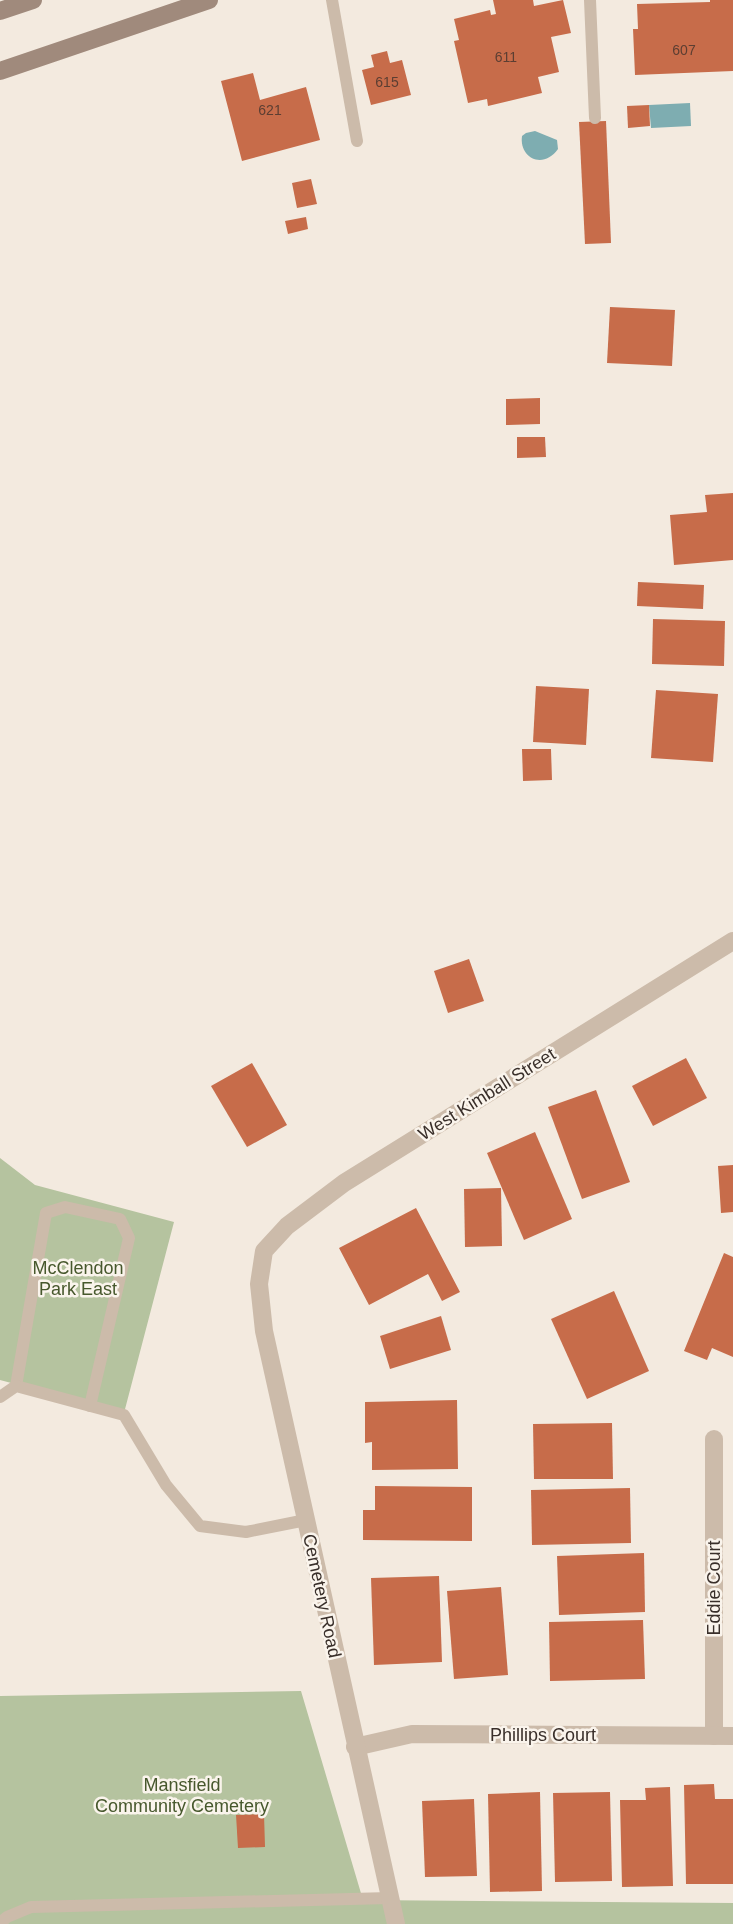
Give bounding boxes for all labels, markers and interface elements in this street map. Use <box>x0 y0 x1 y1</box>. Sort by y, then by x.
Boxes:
house number: 607 <box>672 42 696 58</box>
house number: 611 <box>495 49 517 65</box>
house number: 615 <box>375 74 399 90</box>
house number: 621 <box>258 102 282 118</box>
street label: West Kimball Street <box>415 1044 559 1144</box>
park label: McClendon Park East <box>32 1258 124 1299</box>
street label: Cemetery Road <box>299 1532 345 1660</box>
street label: Eddie Court <box>704 1540 724 1636</box>
street label: Phillips Court <box>490 1725 596 1745</box>
park label: Mansfield Community Cemetery <box>95 1775 269 1816</box>

